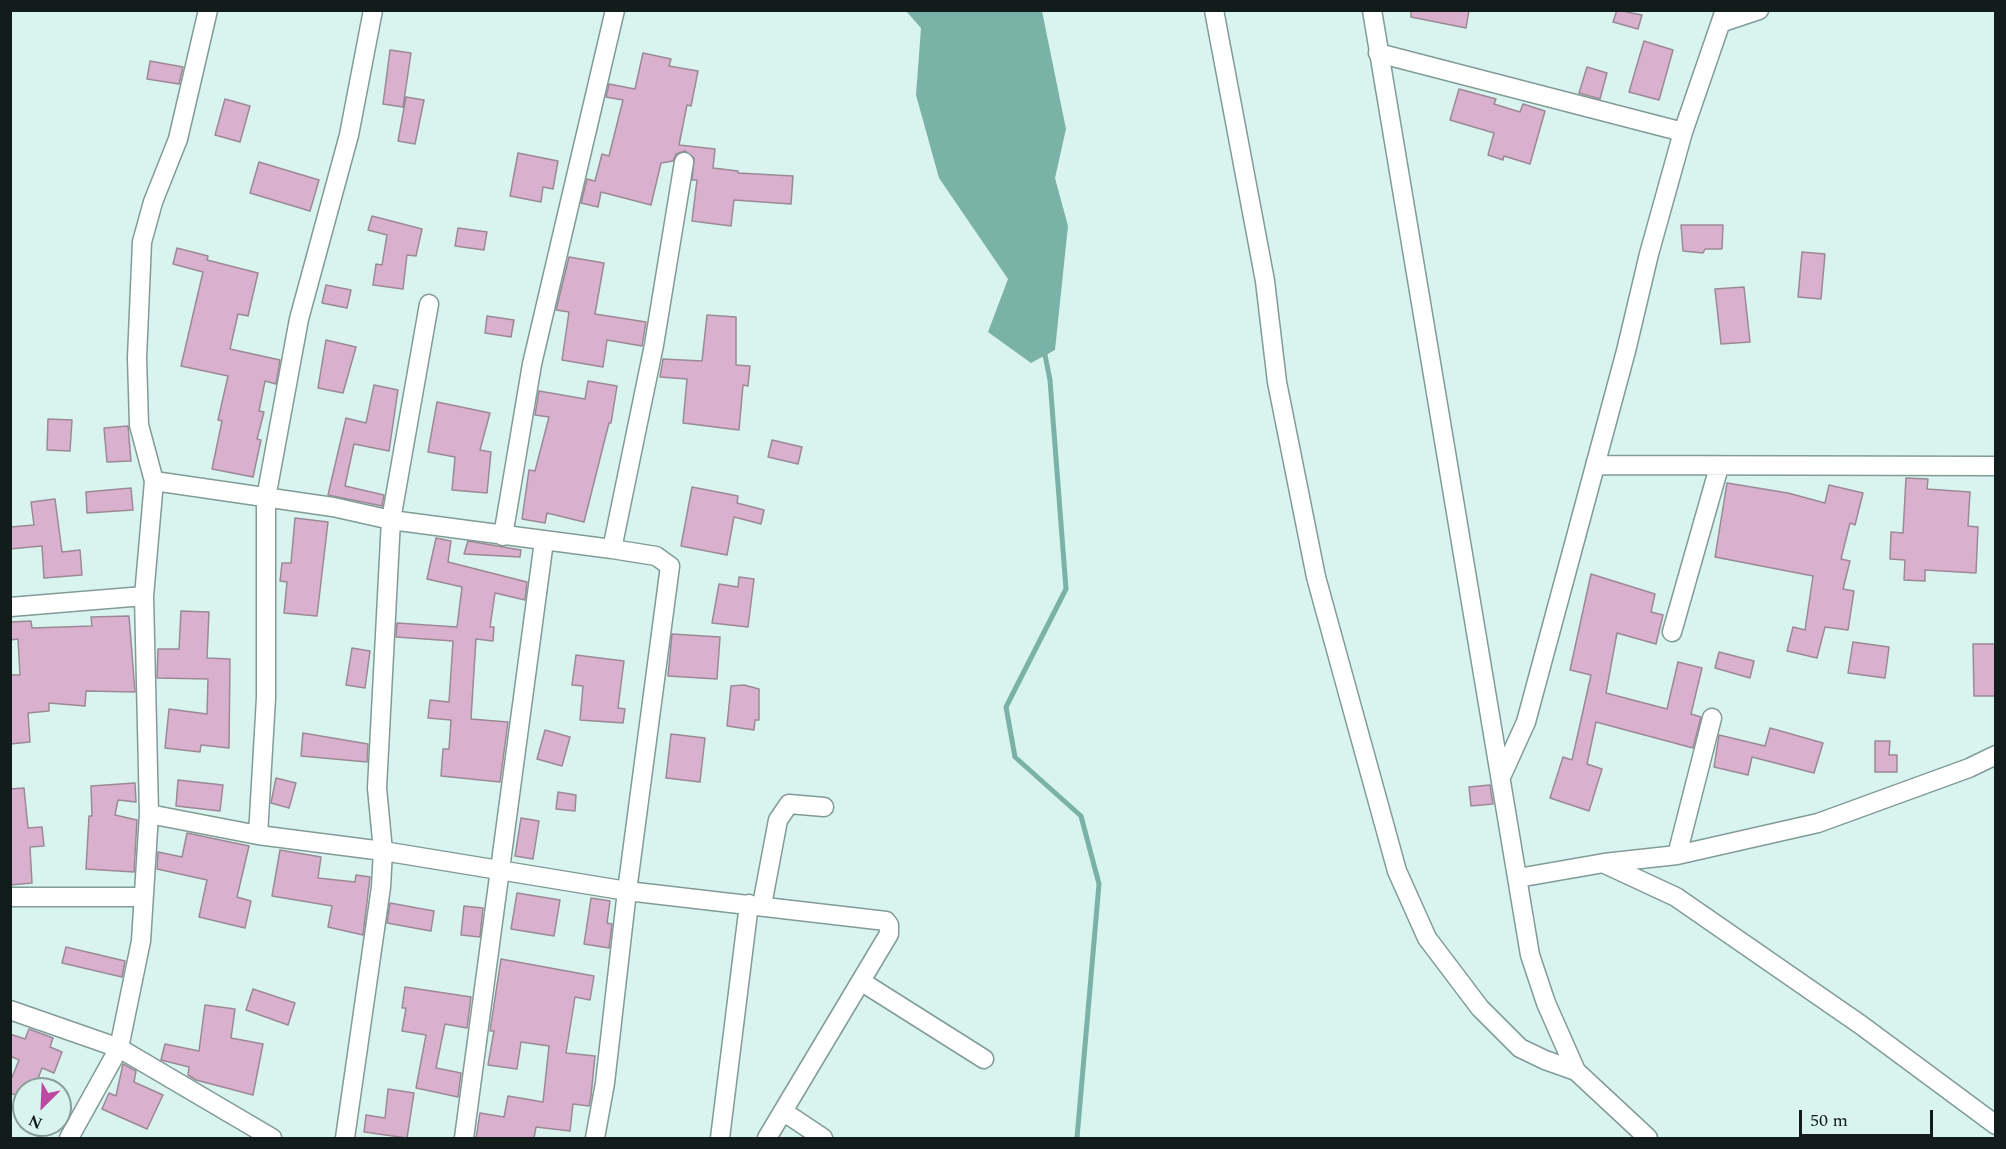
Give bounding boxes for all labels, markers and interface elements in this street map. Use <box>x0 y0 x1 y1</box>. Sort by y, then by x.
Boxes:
north arrow <box>12 1077 72 1137</box>
scale bar <box>1802 1098 1936 1136</box>
text: 50 m <box>1810 1107 1848 1134</box>
text: N <box>25 1108 46 1135</box>

